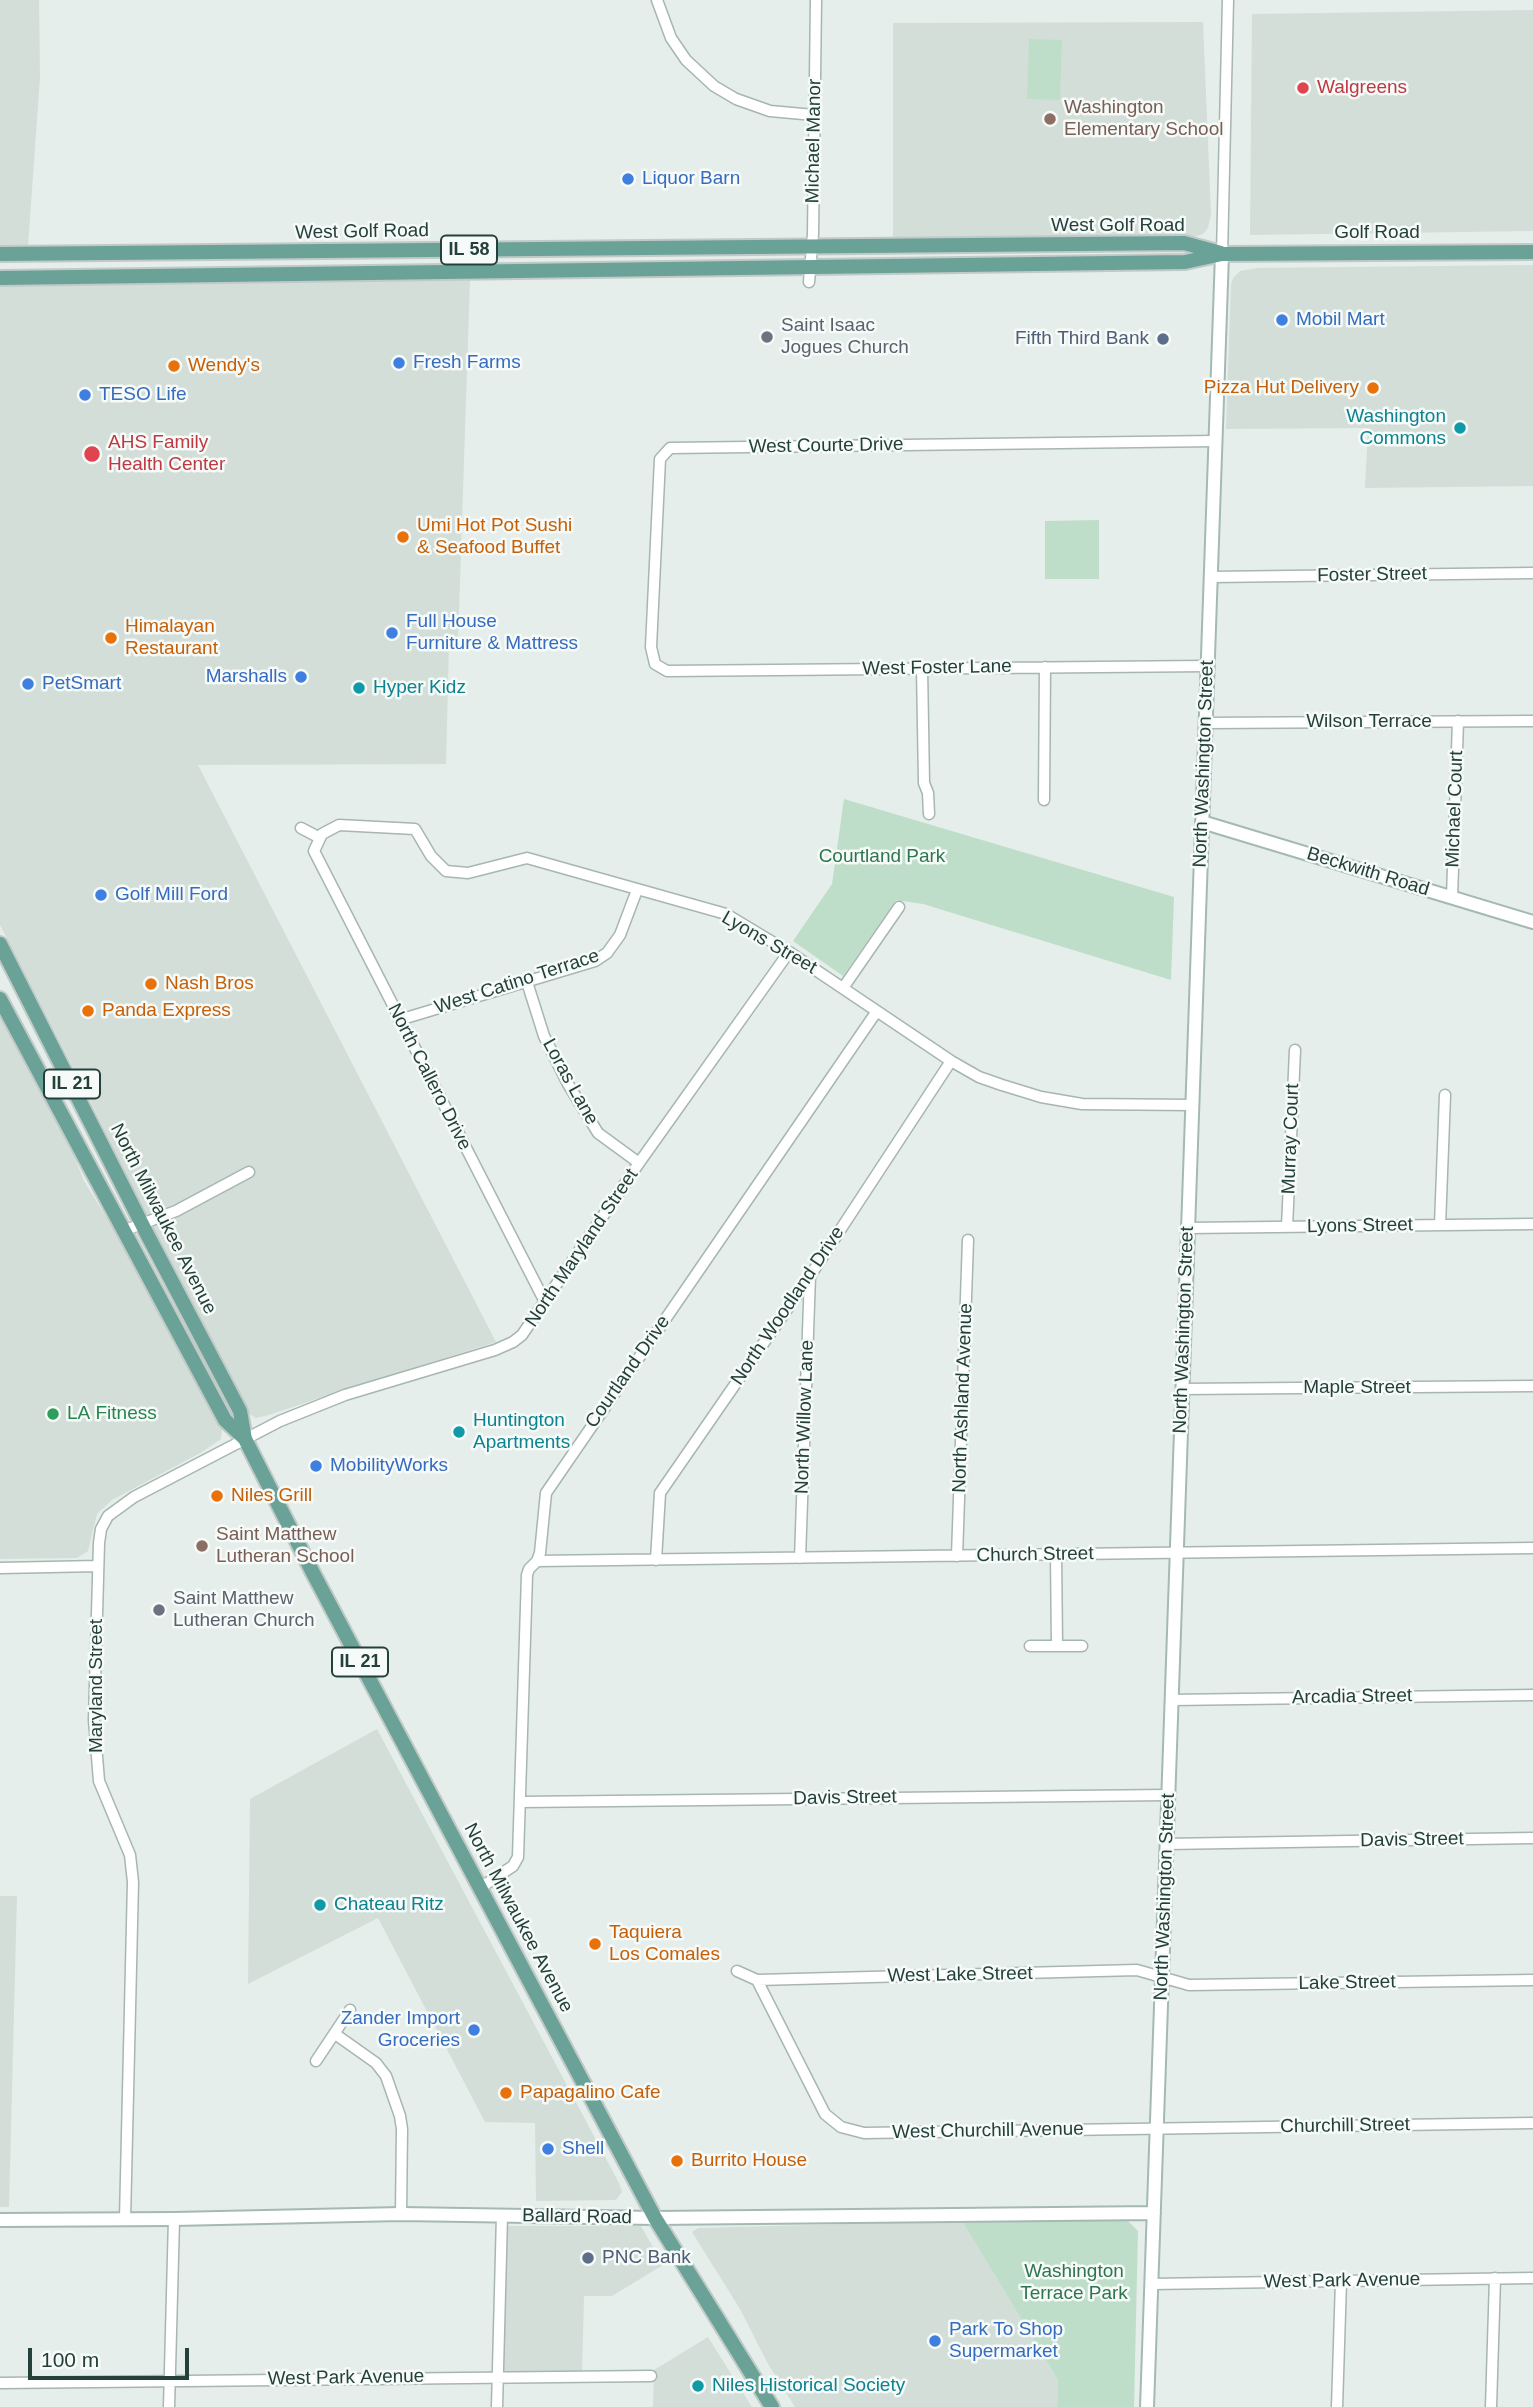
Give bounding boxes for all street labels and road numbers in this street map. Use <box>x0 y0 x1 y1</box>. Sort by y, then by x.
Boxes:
street label: Michael Manor <box>802 79 826 203</box>
street label: West Golf Road <box>1051 215 1185 237</box>
street label: West Golf Road <box>295 219 429 245</box>
street label: Golf Road <box>1334 222 1420 244</box>
road number: IL 58 <box>441 236 497 264</box>
street label: West Courte Drive <box>748 433 904 459</box>
street label: Foster Street <box>1317 563 1427 587</box>
street label: West Foster Lane <box>862 655 1012 681</box>
street label: North Washington Street <box>1189 660 1219 868</box>
street label: Wilson Terrace <box>1306 711 1432 733</box>
street label: Michael Court <box>1442 750 1468 868</box>
street label: Beckwith Road <box>1304 843 1432 901</box>
street label: Lyons Street <box>717 907 821 979</box>
street label: West Catino Terrace <box>432 945 602 1019</box>
street label: North Callero Drive <box>382 1000 476 1154</box>
street label: Loras Lane <box>537 1035 603 1129</box>
road number: IL 21 <box>44 1070 100 1098</box>
street label: Murray Court <box>1278 1083 1304 1195</box>
street label: North Milwaukee Avenue <box>105 1120 221 1318</box>
street label: North Maryland Street <box>521 1165 643 1331</box>
street label: Lyons Street <box>1307 1214 1413 1238</box>
street label: North Woodland Drive <box>726 1222 850 1390</box>
street label: North Washington Street <box>1169 1226 1199 1434</box>
street label: North Ashland Avenue <box>948 1303 978 1493</box>
street label: Courtland Drive <box>581 1311 675 1433</box>
street label: North Willow Lane <box>791 1340 819 1494</box>
street label: Maple Street <box>1303 1377 1411 1399</box>
street label: Church Street <box>976 1543 1094 1567</box>
street label: Maryland Street <box>86 1619 108 1753</box>
road number: IL 21 <box>332 1647 388 1676</box>
street label: Arcadia Street <box>1292 1685 1412 1709</box>
street label: Davis Street <box>793 1786 897 1810</box>
street label: North Washington Street <box>1150 1793 1180 2001</box>
street label: North Milwaukee Avenue <box>458 1820 578 2016</box>
street label: Davis Street <box>1360 1828 1464 1852</box>
street label: West Lake Street <box>887 1962 1033 1988</box>
street label: Lake Street <box>1298 1971 1396 1995</box>
street label: Churchill Street <box>1280 2113 1410 2139</box>
street label: West Churchill Avenue <box>892 2118 1084 2144</box>
street label: Ballard Road <box>522 2205 632 2229</box>
street label: West Park Avenue <box>1263 2268 1421 2294</box>
street label: West Park Avenue <box>267 2365 425 2391</box>

